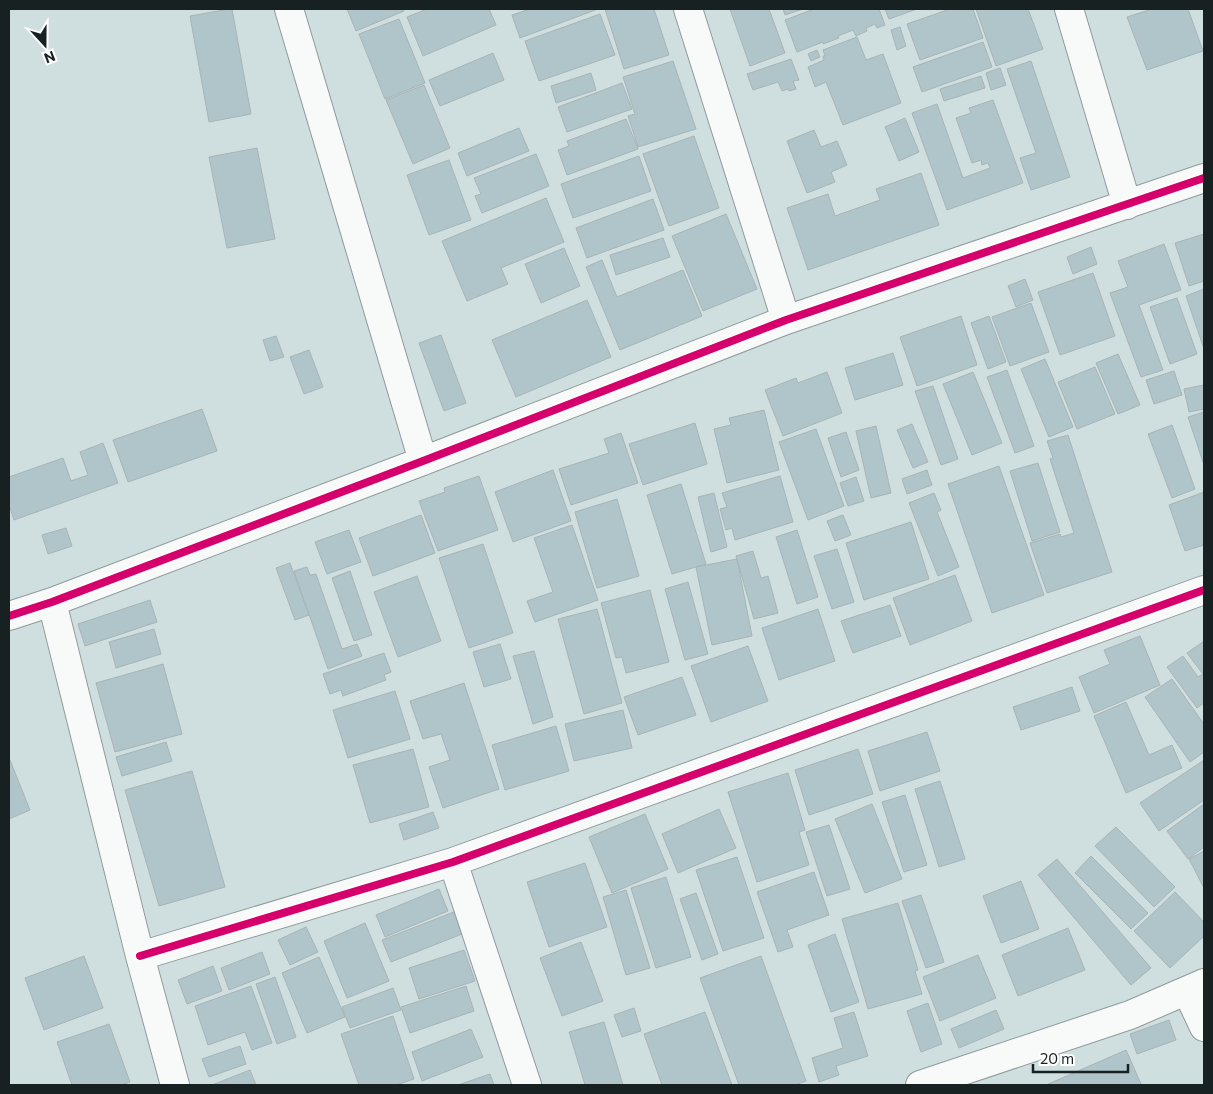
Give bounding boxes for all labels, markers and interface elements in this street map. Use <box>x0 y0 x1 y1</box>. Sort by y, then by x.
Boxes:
north arrow <box>20 20 70 70</box>
text: N <box>42 48 58 67</box>
scale bar <box>1033 1042 1128 1074</box>
text: 20 m <box>1040 1049 1074 1067</box>

